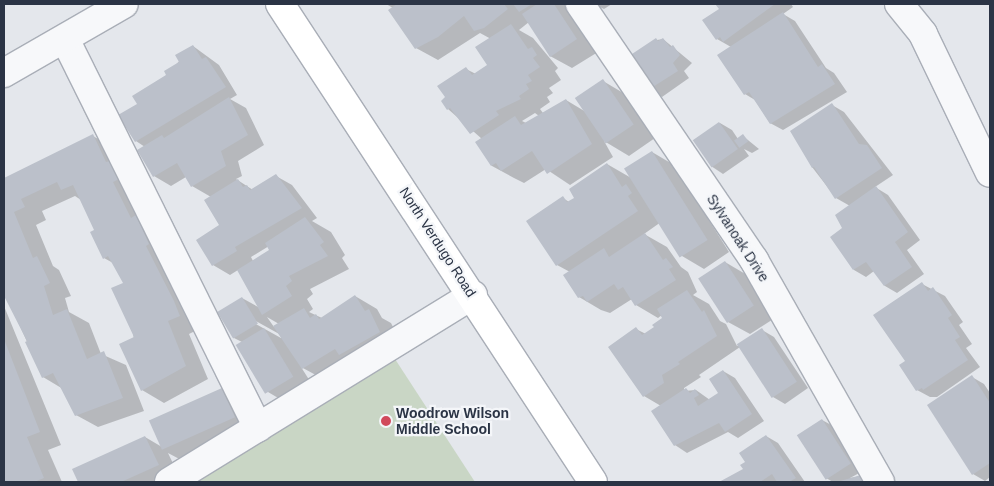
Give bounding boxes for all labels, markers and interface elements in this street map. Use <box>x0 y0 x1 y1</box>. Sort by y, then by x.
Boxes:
street label: North Verdugo Road <box>396 184 480 300</box>
street label: Sylvanoak Drive <box>703 191 773 285</box>
place label: Woodrow Wilson Middle School <box>396 405 509 438</box>
marker: Woodrow Wilson Middle School <box>380 415 392 427</box>

